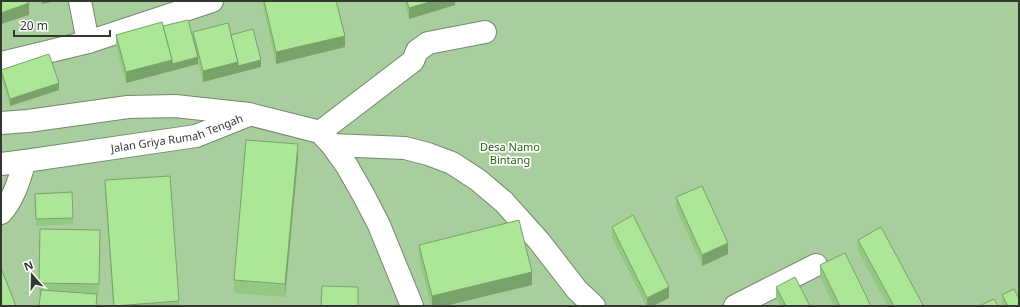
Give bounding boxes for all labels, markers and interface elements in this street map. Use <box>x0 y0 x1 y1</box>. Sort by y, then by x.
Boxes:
scale bar <box>14 12 110 38</box>
text: 20 m <box>20 17 48 34</box>
street label: Jalan Griya Rumah Tengah <box>109 110 245 156</box>
park label: Desa Namo Bintang <box>480 139 540 167</box>
north arrow <box>12 255 52 295</box>
text: N <box>22 257 35 274</box>

